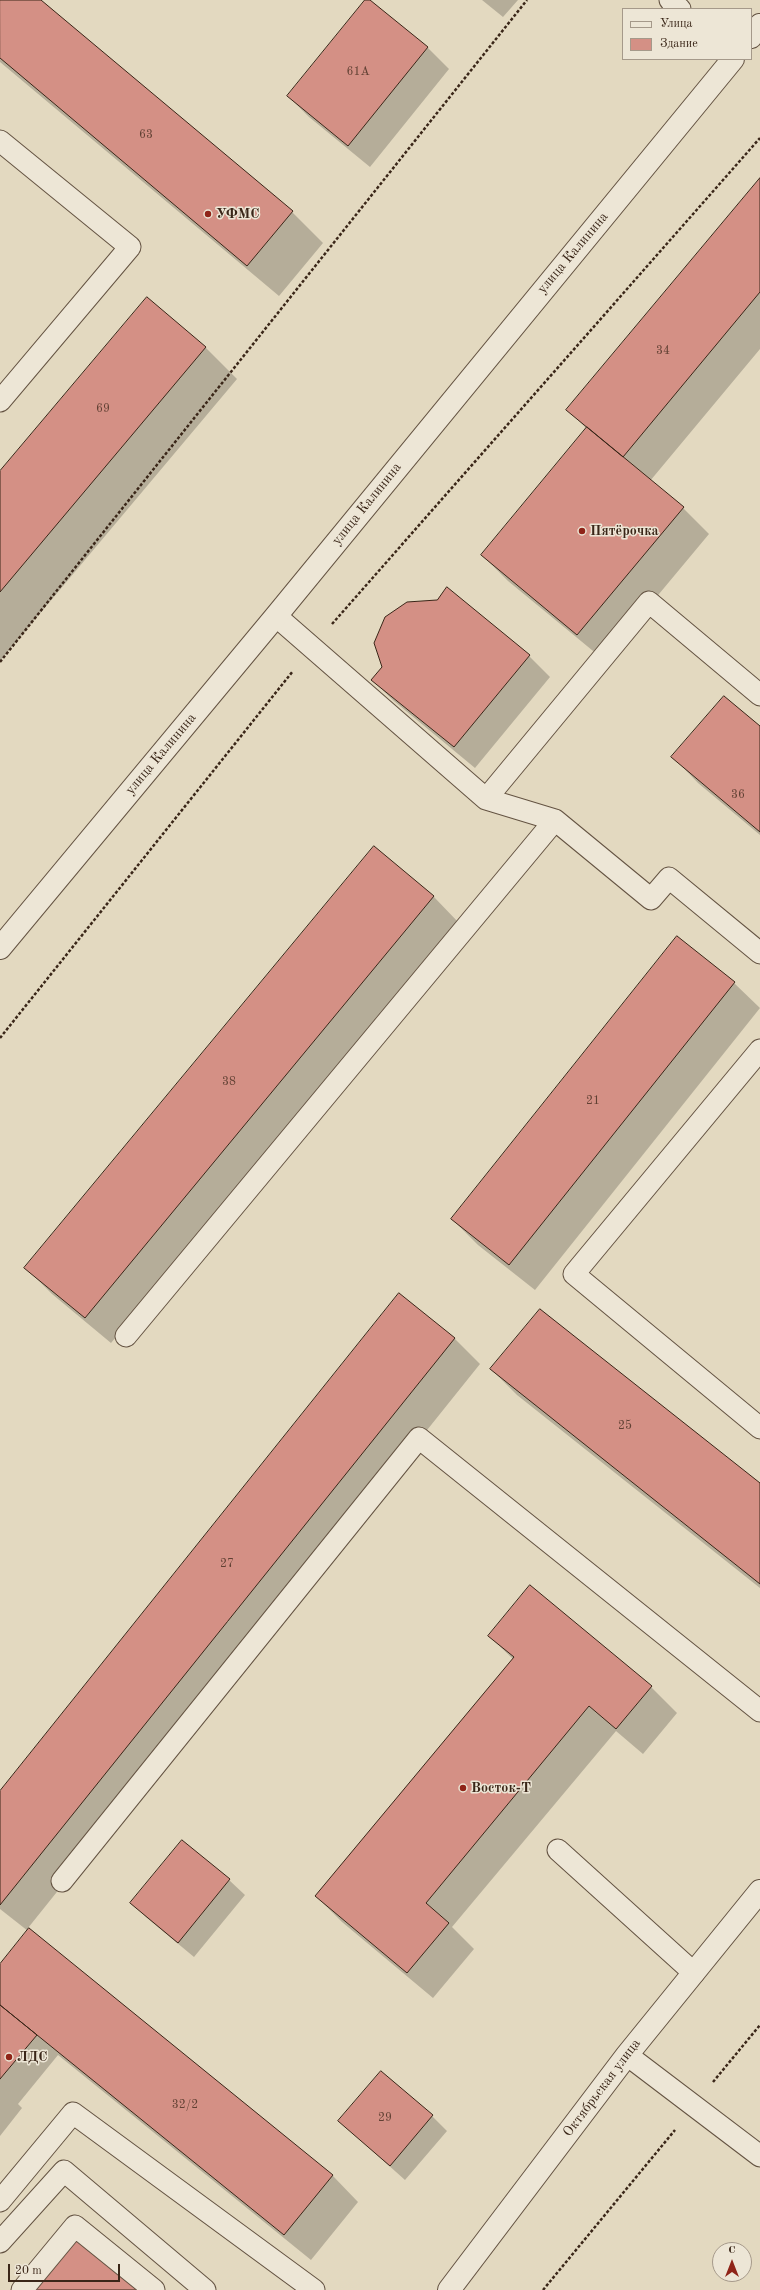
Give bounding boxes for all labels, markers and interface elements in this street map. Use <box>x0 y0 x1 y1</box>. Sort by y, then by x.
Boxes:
legend <box>622 8 752 60</box>
text: Улица <box>660 18 693 30</box>
text: Здание <box>660 38 698 50</box>
house number: 61А <box>346 65 370 79</box>
house number: 63 <box>139 128 153 142</box>
place label: УФМС <box>216 206 259 222</box>
marker: УФМС <box>203 209 213 219</box>
street label: улица Калинина <box>534 209 612 297</box>
house number: 34 <box>656 344 670 358</box>
house number: 69 <box>96 402 110 416</box>
street label: улица Калинина <box>329 459 405 549</box>
place label: Пятёрочка <box>590 523 659 539</box>
marker: Пятёрочка <box>577 526 587 536</box>
street label: улица Калинина <box>122 710 200 798</box>
house number: 36 <box>731 788 745 802</box>
house number: 38 <box>222 1075 236 1089</box>
house number: 21 <box>586 1094 600 1108</box>
house number: 25 <box>618 1419 632 1433</box>
house number: 27 <box>220 1557 234 1571</box>
place label: Восток-Т <box>471 1780 531 1796</box>
marker: Восток-Т <box>458 1783 468 1793</box>
street label: Октябрьская улица <box>560 2036 644 2140</box>
place label: ЛДС <box>17 2049 47 2065</box>
marker: ЛДС <box>4 2052 14 2062</box>
house number: 32/2 <box>172 2098 198 2112</box>
house number: 29 <box>378 2111 392 2125</box>
north arrow <box>712 2242 752 2282</box>
text: С <box>728 2245 736 2256</box>
scale bar <box>10 2256 122 2282</box>
text: 20 m <box>15 2265 42 2277</box>

